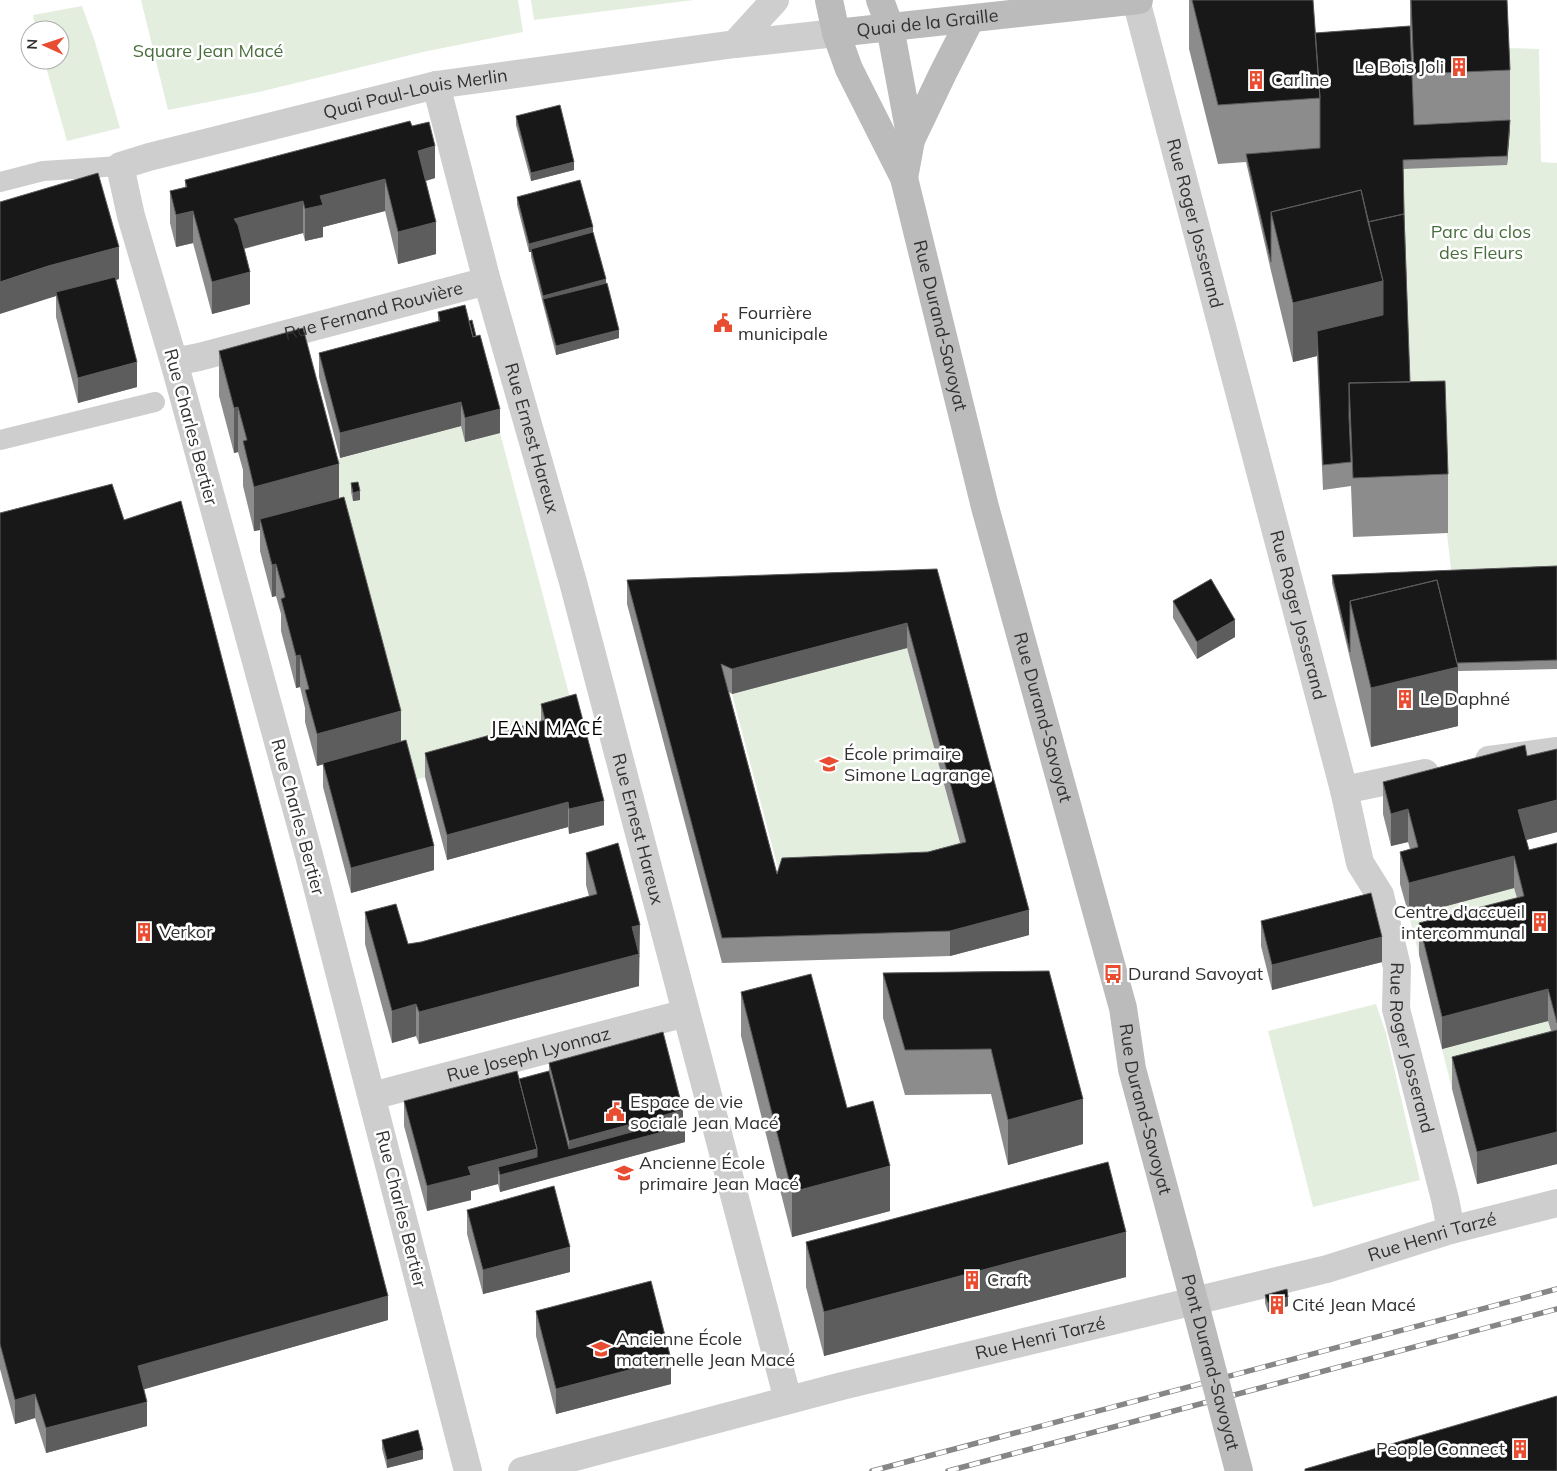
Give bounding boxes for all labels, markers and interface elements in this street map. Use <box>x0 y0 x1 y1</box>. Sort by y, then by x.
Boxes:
street label: Quai de la Graille <box>855 3 999 42</box>
north arrow <box>20 20 70 70</box>
text: N <box>23 39 41 50</box>
park label: Square Jean Macé <box>133 39 283 62</box>
place label: Le Bois Joli <box>1355 55 1444 78</box>
building icon: Le Bois Joli <box>1448 56 1470 78</box>
street label: Quai Paul-Louis Merlin <box>321 63 509 124</box>
place label: Carline <box>1271 68 1329 91</box>
building icon: Carline <box>1245 69 1267 91</box>
street label: Rue Roger Josserand <box>1162 136 1229 310</box>
park label: Parc du clos des Fleurs <box>1431 220 1531 264</box>
street label: Rue Durand-Savoyat <box>909 238 973 413</box>
street label: Rue Fernand Rouvière <box>282 276 465 345</box>
place label: Fourrière municipale <box>738 301 828 345</box>
public building icon: Fourrière municipale <box>712 312 734 334</box>
street label: Rue Charles Bertier <box>160 346 224 508</box>
street label: Rue Ernest Hareux <box>500 360 565 516</box>
street label: Rue Roger Josserand <box>1265 528 1332 702</box>
street label: Rue Durand-Savoyat <box>1009 630 1078 805</box>
place label: Le Daphné <box>1420 687 1510 710</box>
building icon: Le Daphné <box>1394 688 1416 710</box>
district label: JEAN MACÉ <box>490 716 604 740</box>
street label: Rue Charles Bertier <box>267 736 331 898</box>
place label: École primaire Simone Lagrange <box>844 742 991 786</box>
street label: Rue Ernest Hareux <box>608 751 669 907</box>
school or university icon: École primaire Simone Lagrange <box>818 753 840 775</box>
place label: Centre d'accueil intercommunal <box>1394 900 1525 944</box>
building icon: Centre d'accueil intercommunal <box>1529 911 1551 933</box>
place label: Verkor <box>159 920 213 943</box>
building icon: Verkor <box>133 921 155 943</box>
place label: Durand Savoyat <box>1128 962 1263 985</box>
street label: Rue Roger Josserand <box>1385 962 1440 1135</box>
bus stop icon: Durand Savoyat <box>1102 963 1124 985</box>
street label: Rue Joseph Lyonnaz <box>444 1021 613 1087</box>
street label: Rue Durand-Savoyat <box>1114 1022 1177 1197</box>
place label: Espace de vie sociale Jean Macé <box>630 1090 779 1134</box>
public building icon: Espace de vie sociale Jean Macé <box>604 1101 626 1123</box>
street label: Rue Charles Bertier <box>371 1128 432 1290</box>
place label: Ancienne École primaire Jean Macé <box>639 1151 799 1195</box>
school or university icon: Ancienne École primaire Jean Macé <box>613 1162 635 1184</box>
street label: Rue Henri Tarzé <box>1365 1207 1499 1266</box>
place label: Craft <box>987 1268 1029 1291</box>
building icon: Craft <box>961 1269 983 1291</box>
street label: Pont Durand-Savoyat <box>1177 1272 1245 1453</box>
place label: Cité Jean Macé <box>1292 1293 1416 1316</box>
building icon: Cité Jean Macé <box>1266 1294 1288 1316</box>
street label: Rue Henri Tarzé <box>973 1311 1107 1364</box>
place label: Ancienne École maternelle Jean Macé <box>616 1327 795 1371</box>
school or university icon: Ancienne École maternelle Jean Macé <box>590 1338 612 1360</box>
place label: People Connect <box>1376 1437 1505 1460</box>
building icon: People Connect <box>1509 1438 1531 1460</box>

